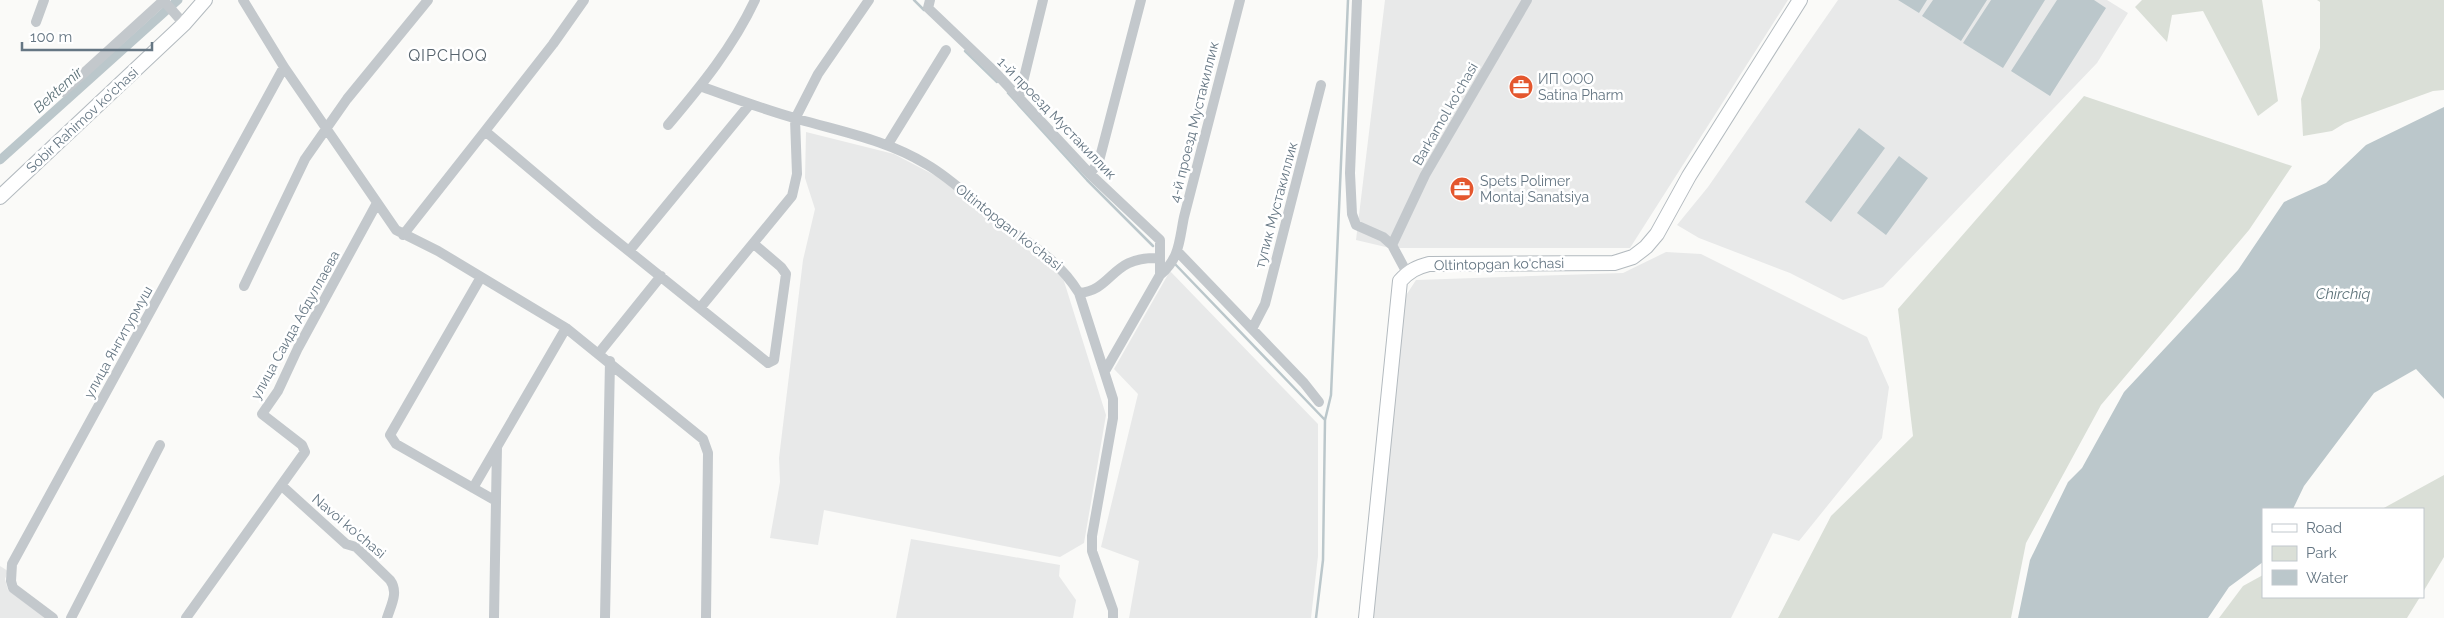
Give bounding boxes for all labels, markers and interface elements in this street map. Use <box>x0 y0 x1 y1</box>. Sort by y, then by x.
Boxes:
scale bar <box>22 20 152 52</box>
text: 100 m <box>30 28 72 46</box>
street label: 4-й проезд Мустакиллик <box>1166 40 1222 204</box>
district label: QIPCHOQ <box>408 46 488 65</box>
street label: 1-й проезд Мустакиллик <box>994 54 1120 182</box>
street label: Barkamol ko'chasi <box>1409 60 1481 168</box>
water label: Bektemir <box>30 63 87 117</box>
street label: Sobir Rahimov ko'chasi <box>23 64 141 176</box>
place label: ИП ООО Satina Pharm <box>1538 71 1623 103</box>
office icon: ИП ООО Satina Pharm <box>1508 74 1534 100</box>
street label: тупик Мустакиллик <box>1251 140 1301 270</box>
place label: Spets Polimer Montaj Sanatsiya <box>1480 173 1589 205</box>
office icon: Spets Polimer Montaj Sanatsiya <box>1449 176 1475 202</box>
street label: Oltintopgan ko'chasi <box>953 181 1065 273</box>
street label: улица Саида Абдуллаева <box>247 248 343 402</box>
street label: Oltintopgan ko'chasi <box>1434 255 1564 273</box>
street label: улица Янгитурмуш <box>81 283 155 401</box>
water label: Chirchiq <box>2316 285 2370 303</box>
street label: Navoi ko'chasi <box>309 491 389 561</box>
legend <box>2262 508 2424 598</box>
text: Road <box>2306 519 2342 537</box>
text: Park <box>2306 544 2337 562</box>
text: Water <box>2306 569 2349 587</box>

